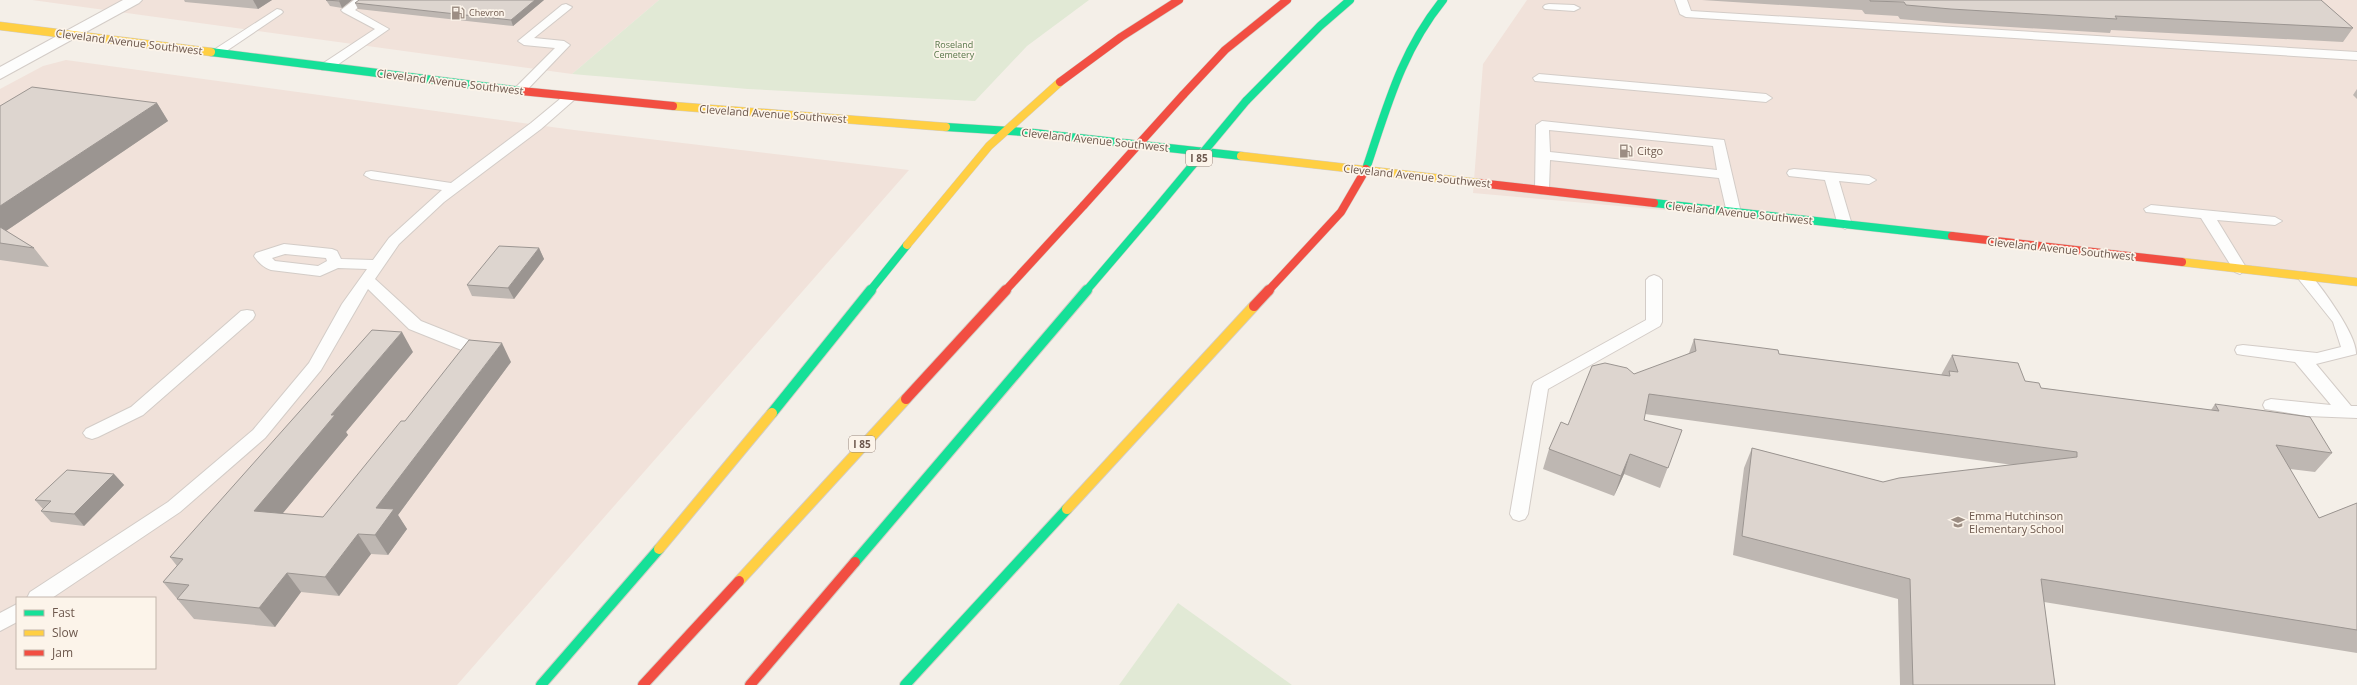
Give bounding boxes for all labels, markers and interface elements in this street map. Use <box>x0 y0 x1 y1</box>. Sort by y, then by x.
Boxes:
fuel station icon: Chevron <box>450 5 466 21</box>
place label: Chevron <box>469 6 504 19</box>
street label: Cleveland Avenue Southwest <box>55 25 203 58</box>
park label: Roseland Cemetery <box>934 38 975 61</box>
street label: Cleveland Avenue Southwest <box>376 65 524 98</box>
street label: Cleveland Avenue Southwest <box>699 101 847 126</box>
street label: Cleveland Avenue Southwest <box>1021 124 1169 155</box>
fuel station icon: Citgo <box>1618 143 1634 159</box>
place label: Citgo <box>1637 143 1664 158</box>
road number: I 85 <box>1186 150 1212 166</box>
street label: Cleveland Avenue Southwest <box>1343 160 1491 191</box>
street label: Cleveland Avenue Southwest <box>1665 197 1813 228</box>
street label: Cleveland Avenue Southwest <box>1987 233 2135 264</box>
road number: I 85 <box>849 436 875 452</box>
place label: Emma Hutchinson Elementary School <box>1969 508 2064 536</box>
school or university icon: Emma Hutchinson Elementary School <box>1950 514 1966 530</box>
legend <box>16 597 156 669</box>
text: Fast <box>52 604 75 621</box>
text: Slow <box>52 624 79 641</box>
text: Jam <box>51 644 73 661</box>

